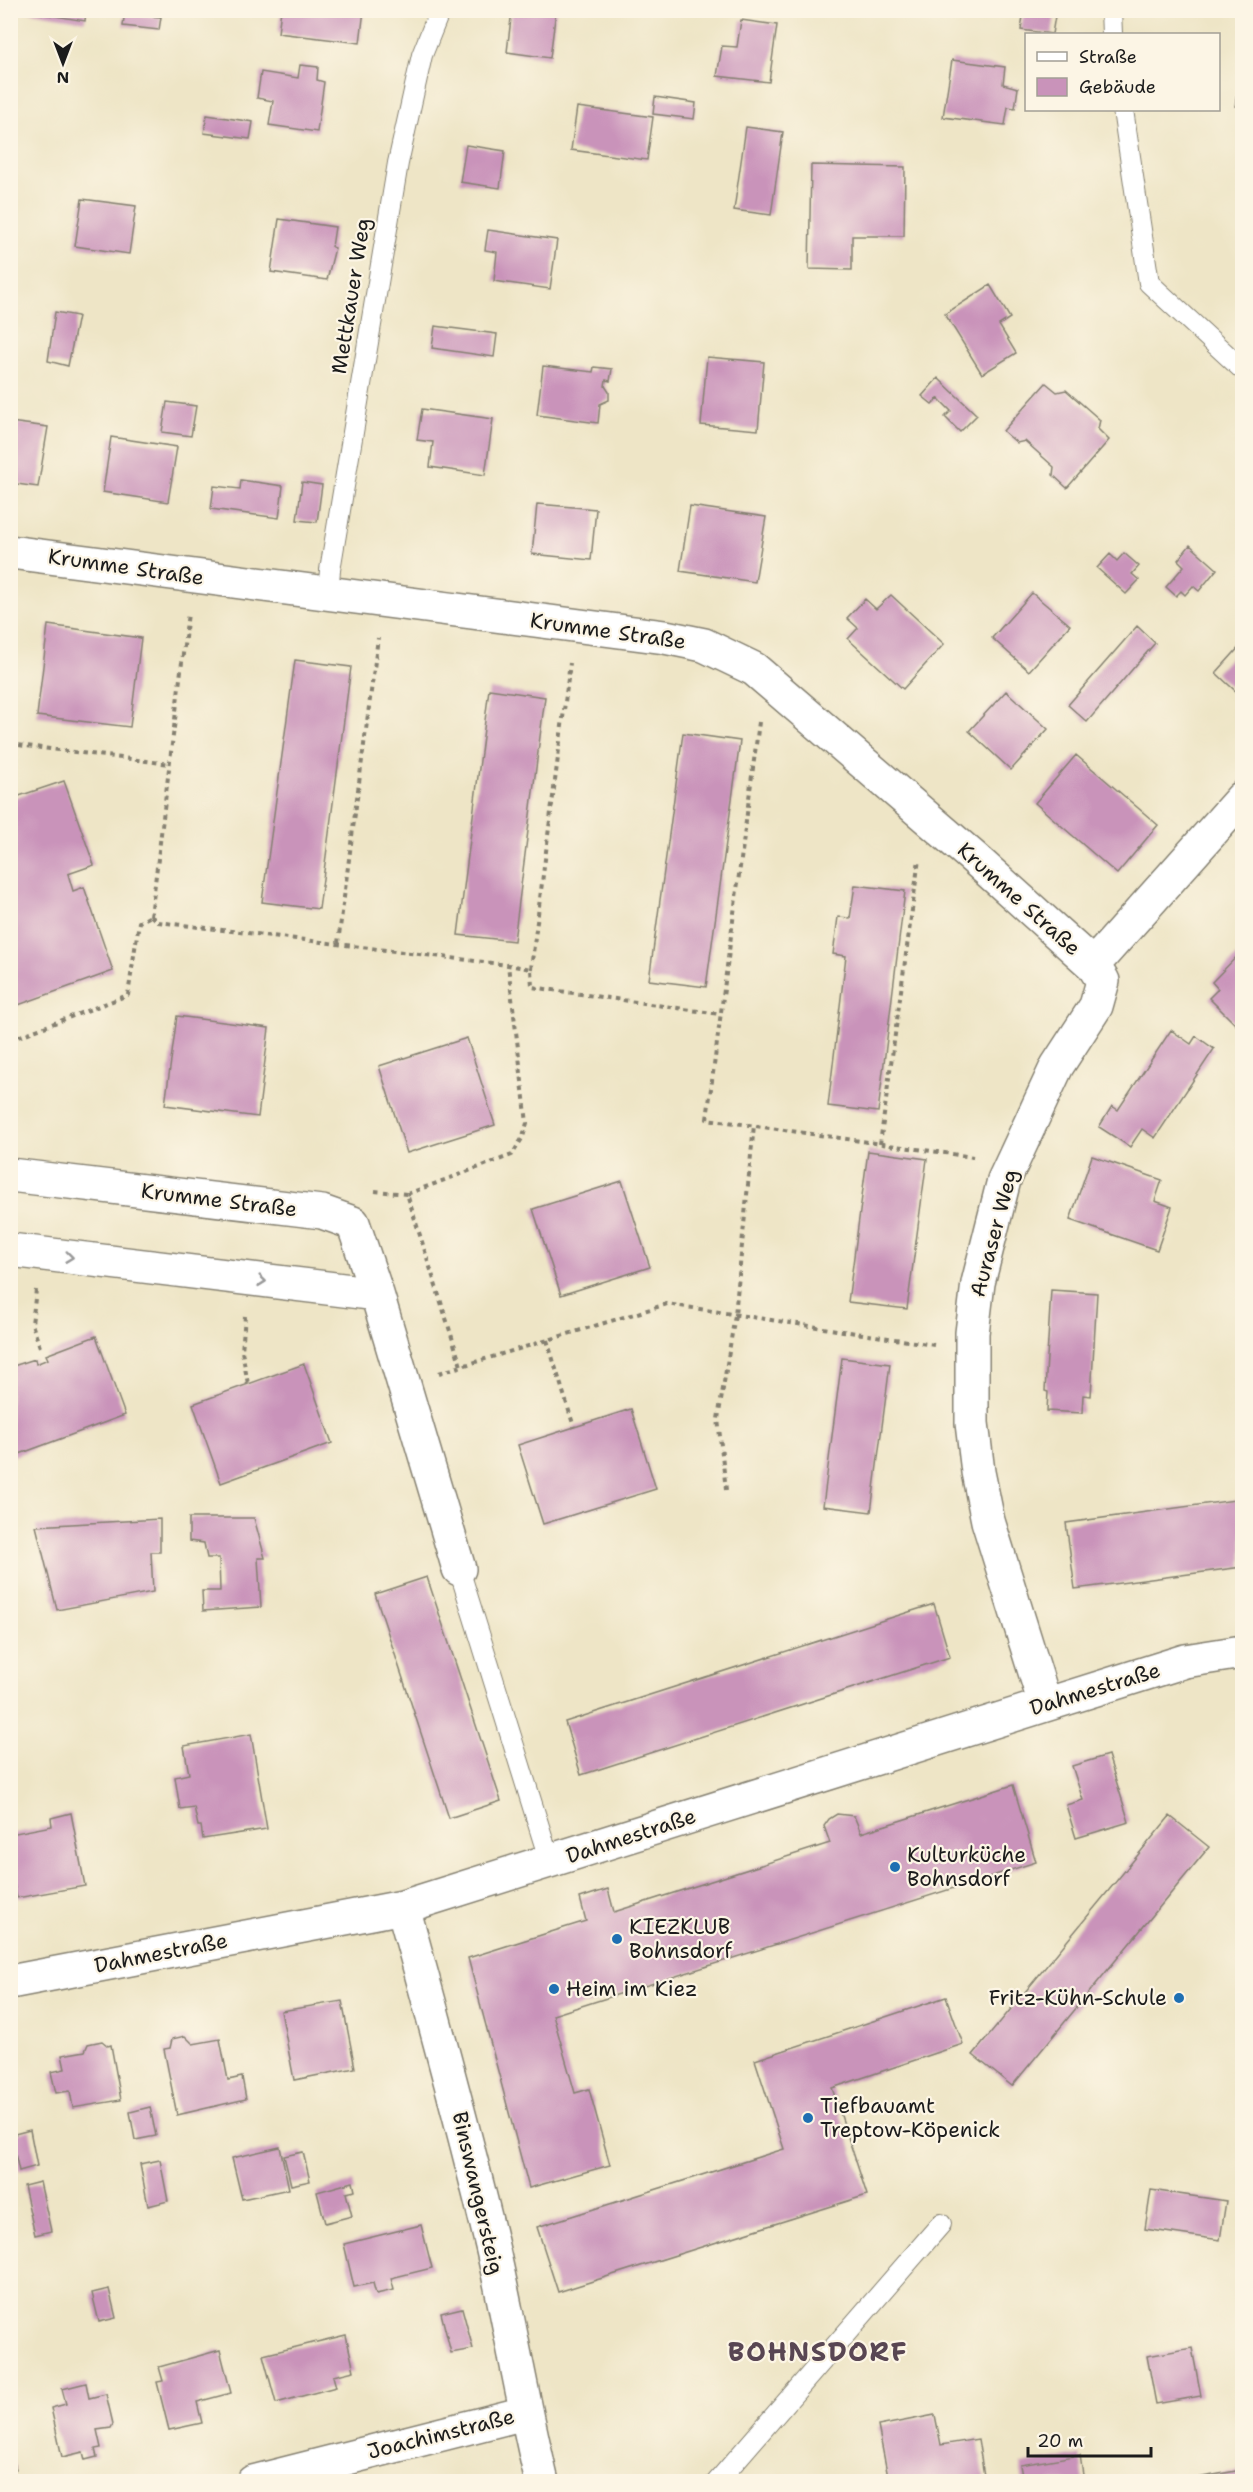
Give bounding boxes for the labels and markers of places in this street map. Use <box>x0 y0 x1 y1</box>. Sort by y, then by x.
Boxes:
place label: Kulturküche Bohnsdorf <box>907 1841 1026 1893</box>
marker: Kulturküche Bohnsdorf <box>888 1860 902 1874</box>
place label: KIEZKLUB Bohnsdorf <box>629 1913 732 1965</box>
marker: KIEZKLUB Bohnsdorf <box>610 1932 624 1946</box>
place label: Heim im Kiez <box>566 1975 698 2003</box>
marker: Heim im Kiez <box>547 1982 561 1996</box>
place label: Fritz-Kühn-Schule <box>989 1984 1167 2012</box>
marker: Fritz-Kühn-Schule <box>1172 1991 1186 2005</box>
place label: Tiefbauamt Treptow-Köpenick <box>820 2092 1000 2144</box>
marker: Tiefbauamt Treptow-Köpenick <box>801 2111 815 2125</box>

